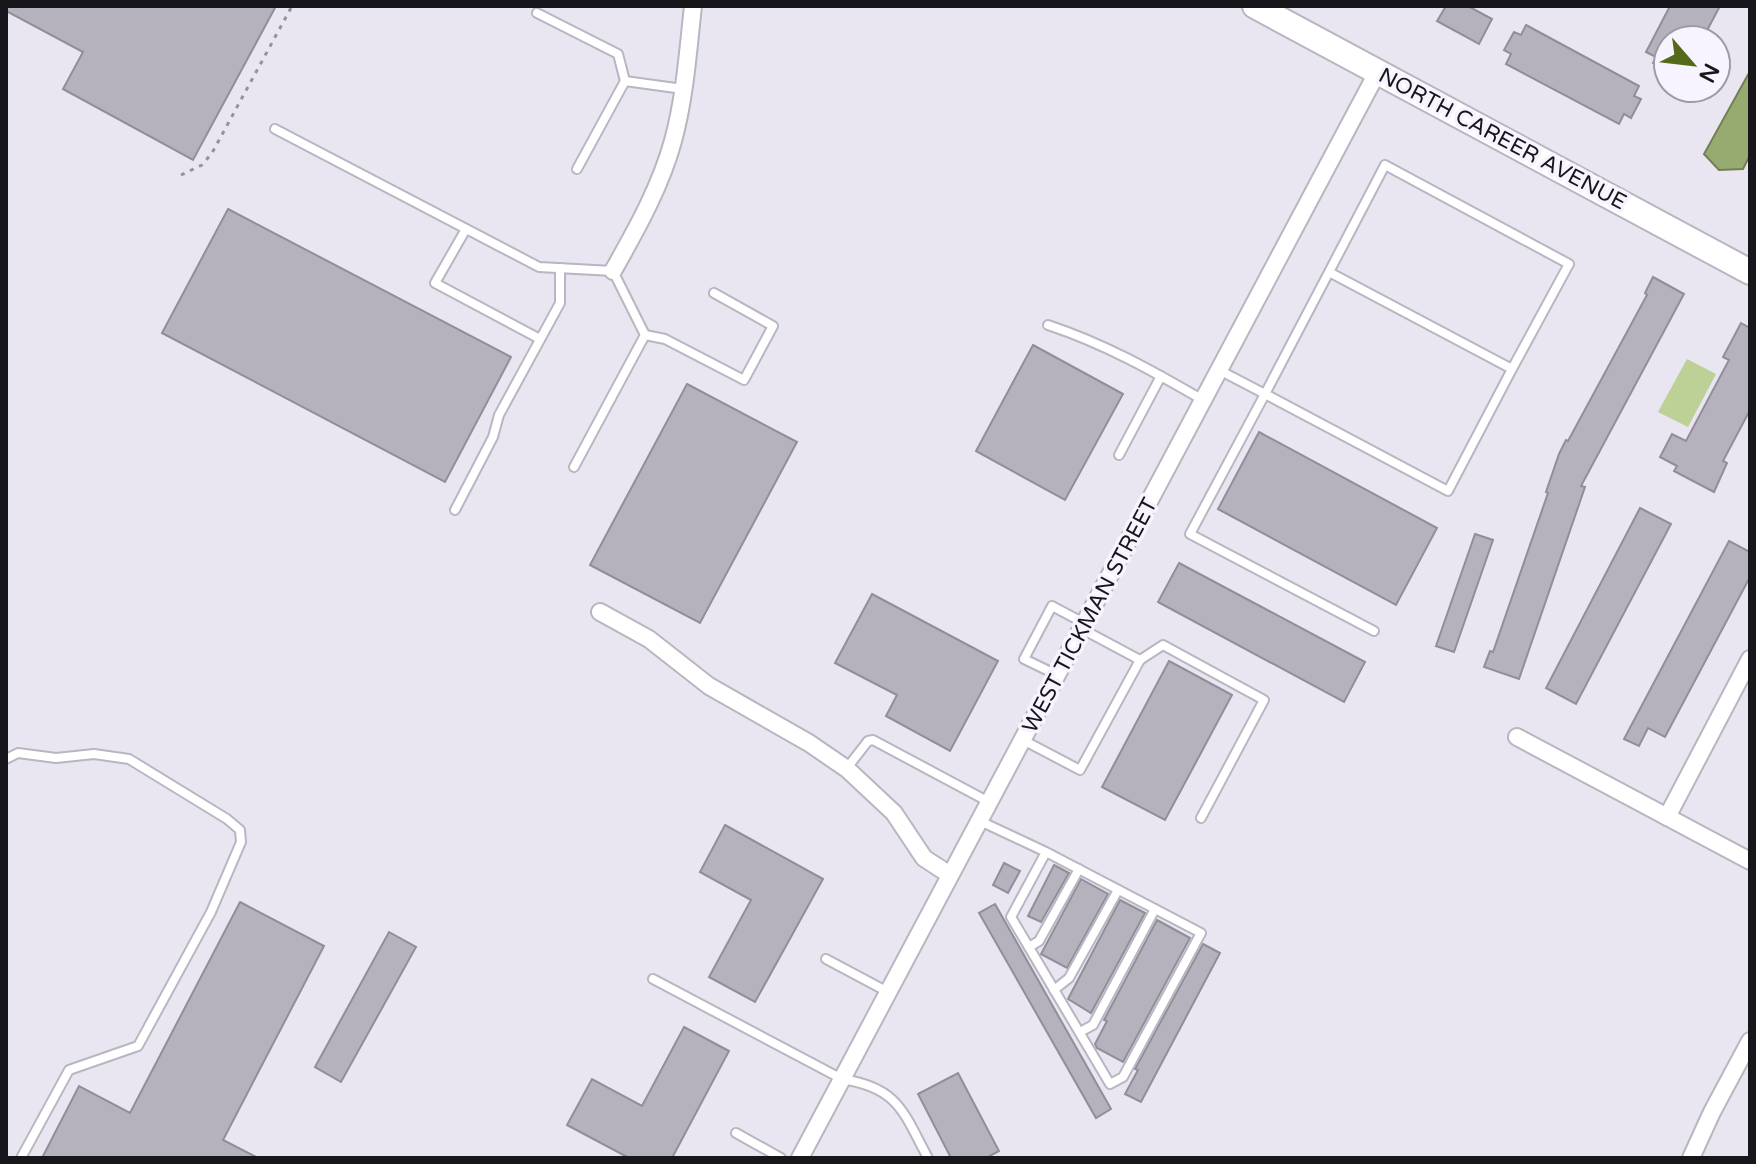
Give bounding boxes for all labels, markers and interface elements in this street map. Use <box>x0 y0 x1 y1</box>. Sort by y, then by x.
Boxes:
north arrow <box>1652 24 1732 104</box>
text: N <box>1693 59 1724 87</box>
street label: NORTH CAREER AVENUE <box>1374 62 1631 215</box>
street label: WEST TICKMAN STREET <box>1017 493 1163 737</box>

